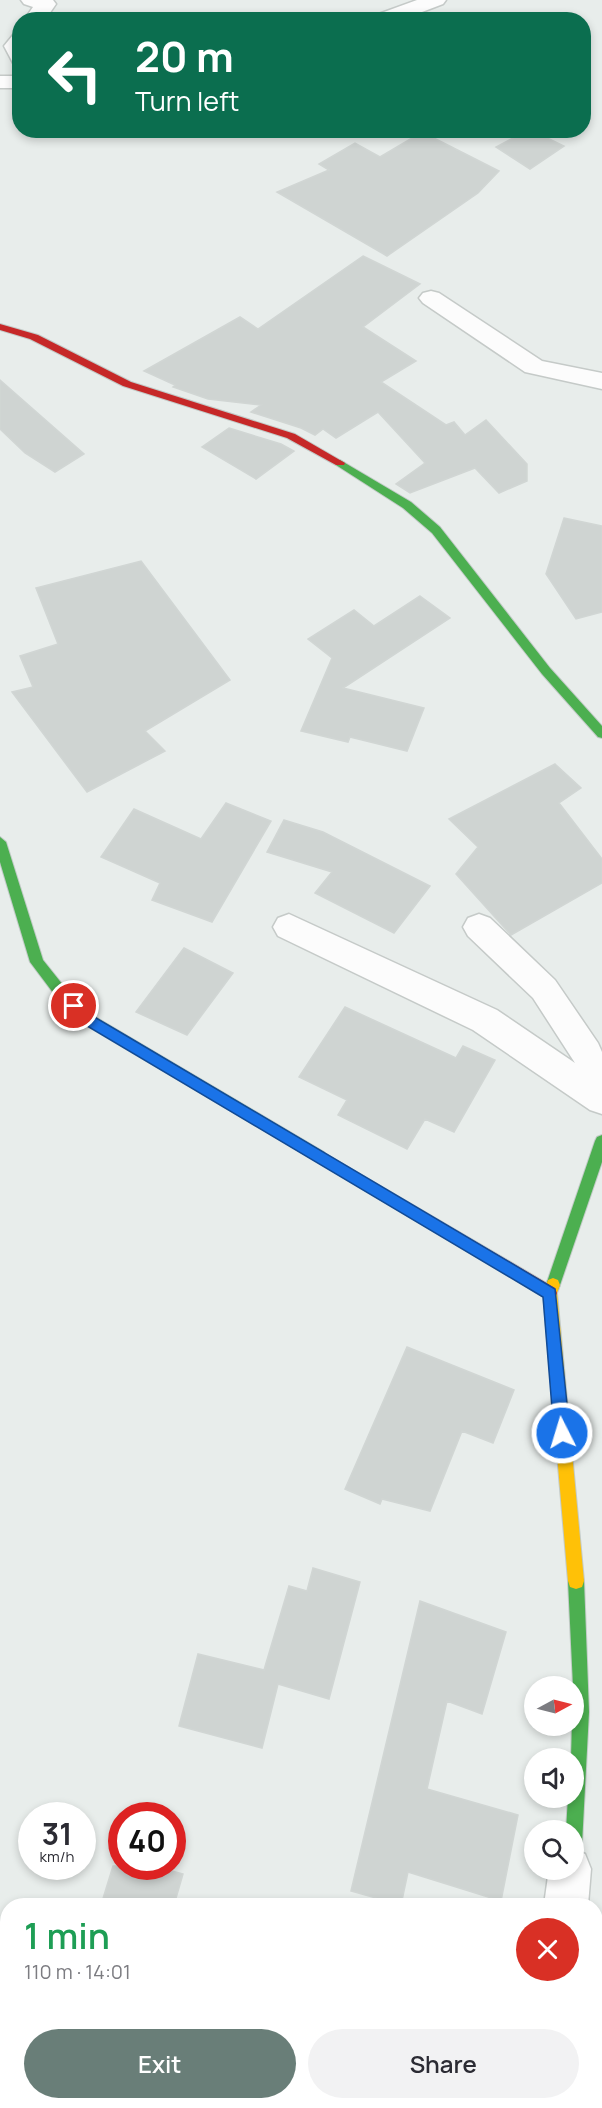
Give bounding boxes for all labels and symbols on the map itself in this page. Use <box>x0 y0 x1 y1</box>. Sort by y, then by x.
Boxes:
pin <box>48 980 99 1031</box>
position arrow <box>530 1401 594 1465</box>
north arrow <box>524 1676 584 1736</box>
speed limit sign: 40 <box>108 1802 186 1880</box>

